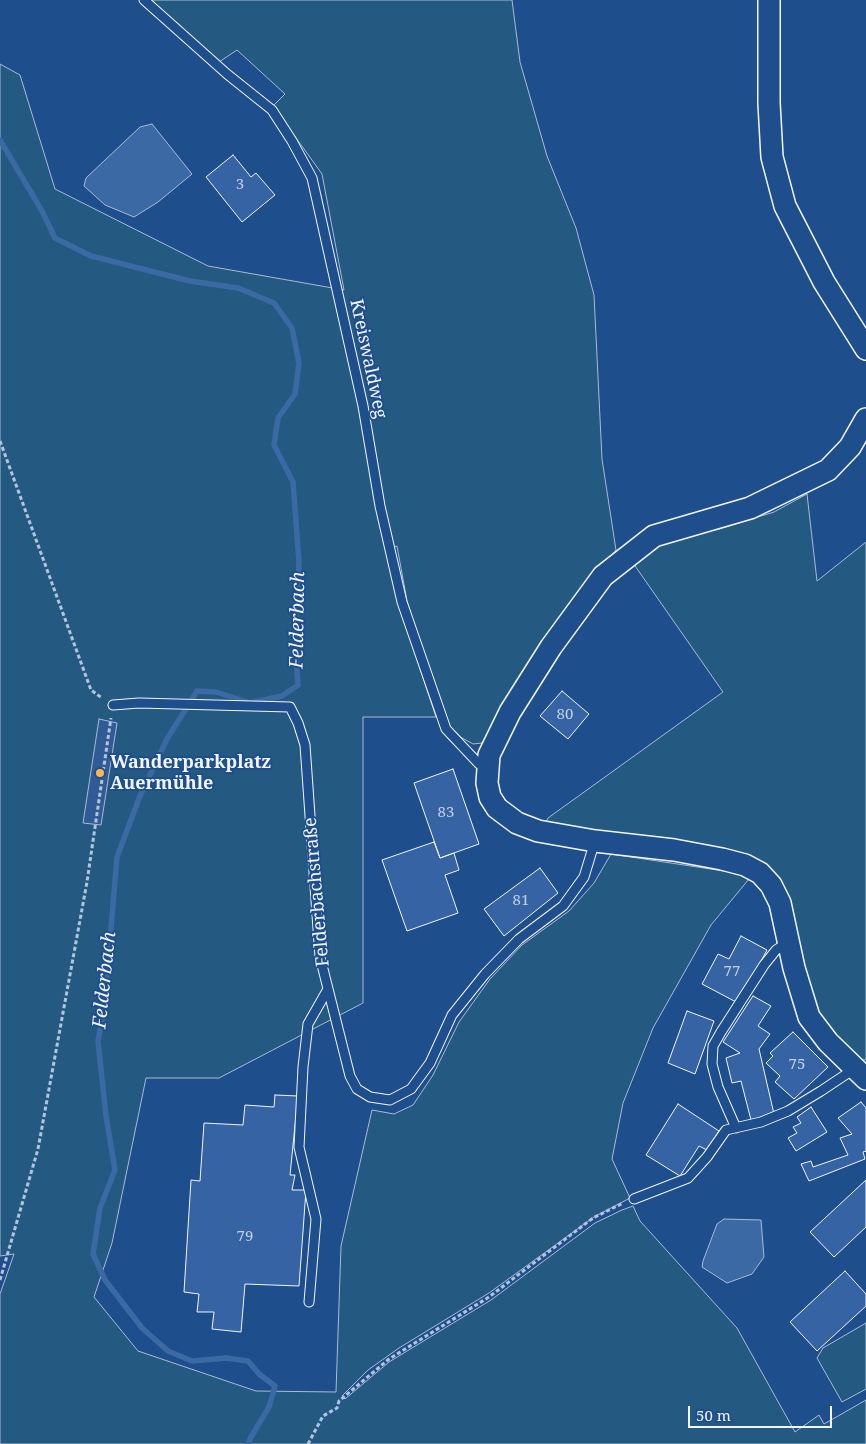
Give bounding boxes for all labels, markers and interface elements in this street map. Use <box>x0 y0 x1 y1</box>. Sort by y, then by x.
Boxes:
house number: 3 <box>236 176 244 194</box>
street label: Kreiswaldweg <box>345 297 391 421</box>
water label: Felderbach <box>286 571 310 669</box>
house number: 80 <box>557 706 573 724</box>
place label: Wanderparkplatz Auermühle <box>110 752 271 794</box>
marker: Wanderparkplatz Auermühle <box>94 767 106 779</box>
house number: 83 <box>438 804 454 822</box>
street label: Felderbachstraße <box>300 816 334 968</box>
house number: 81 <box>513 892 529 910</box>
water label: Felderbach <box>89 930 121 1030</box>
house number: 77 <box>724 963 740 981</box>
house number: 75 <box>789 1056 805 1074</box>
house number: 79 <box>237 1228 253 1246</box>
scale bar <box>691 1396 835 1428</box>
text: 50 m <box>696 1405 731 1425</box>

